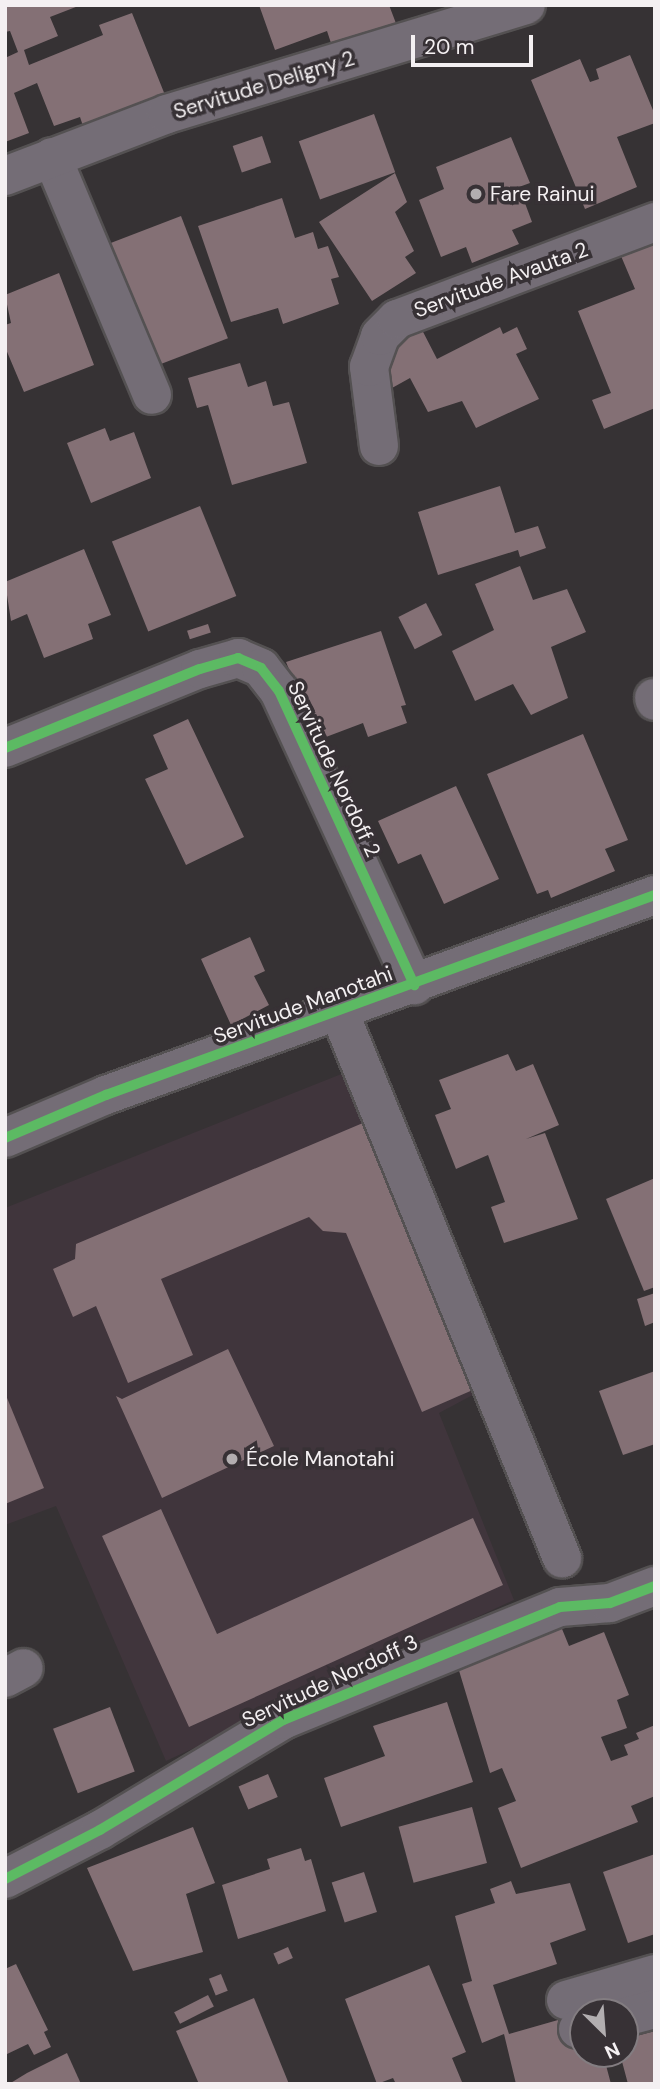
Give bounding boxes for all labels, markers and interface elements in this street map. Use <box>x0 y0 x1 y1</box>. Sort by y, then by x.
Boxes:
scale bar <box>415 21 538 65</box>
text: 20 m <box>424 33 475 61</box>
street label: Servitude Deligny 2 <box>170 45 358 125</box>
place label: Fare Rainui <box>490 181 595 207</box>
marker: Fare Rainui <box>468 186 484 202</box>
street label: Servitude Avauta 2 <box>411 237 591 323</box>
street label: Servitude Nordoff 2 <box>282 677 386 861</box>
street label: Servitude Manotahi <box>210 961 396 1049</box>
place label: École Manotahi <box>246 1446 394 1472</box>
marker: École Manotahi <box>224 1451 240 1467</box>
street label: Servitude Nordoff 3 <box>238 1629 422 1733</box>
north arrow <box>569 1998 639 2068</box>
text: N <box>601 2036 624 2065</box>

